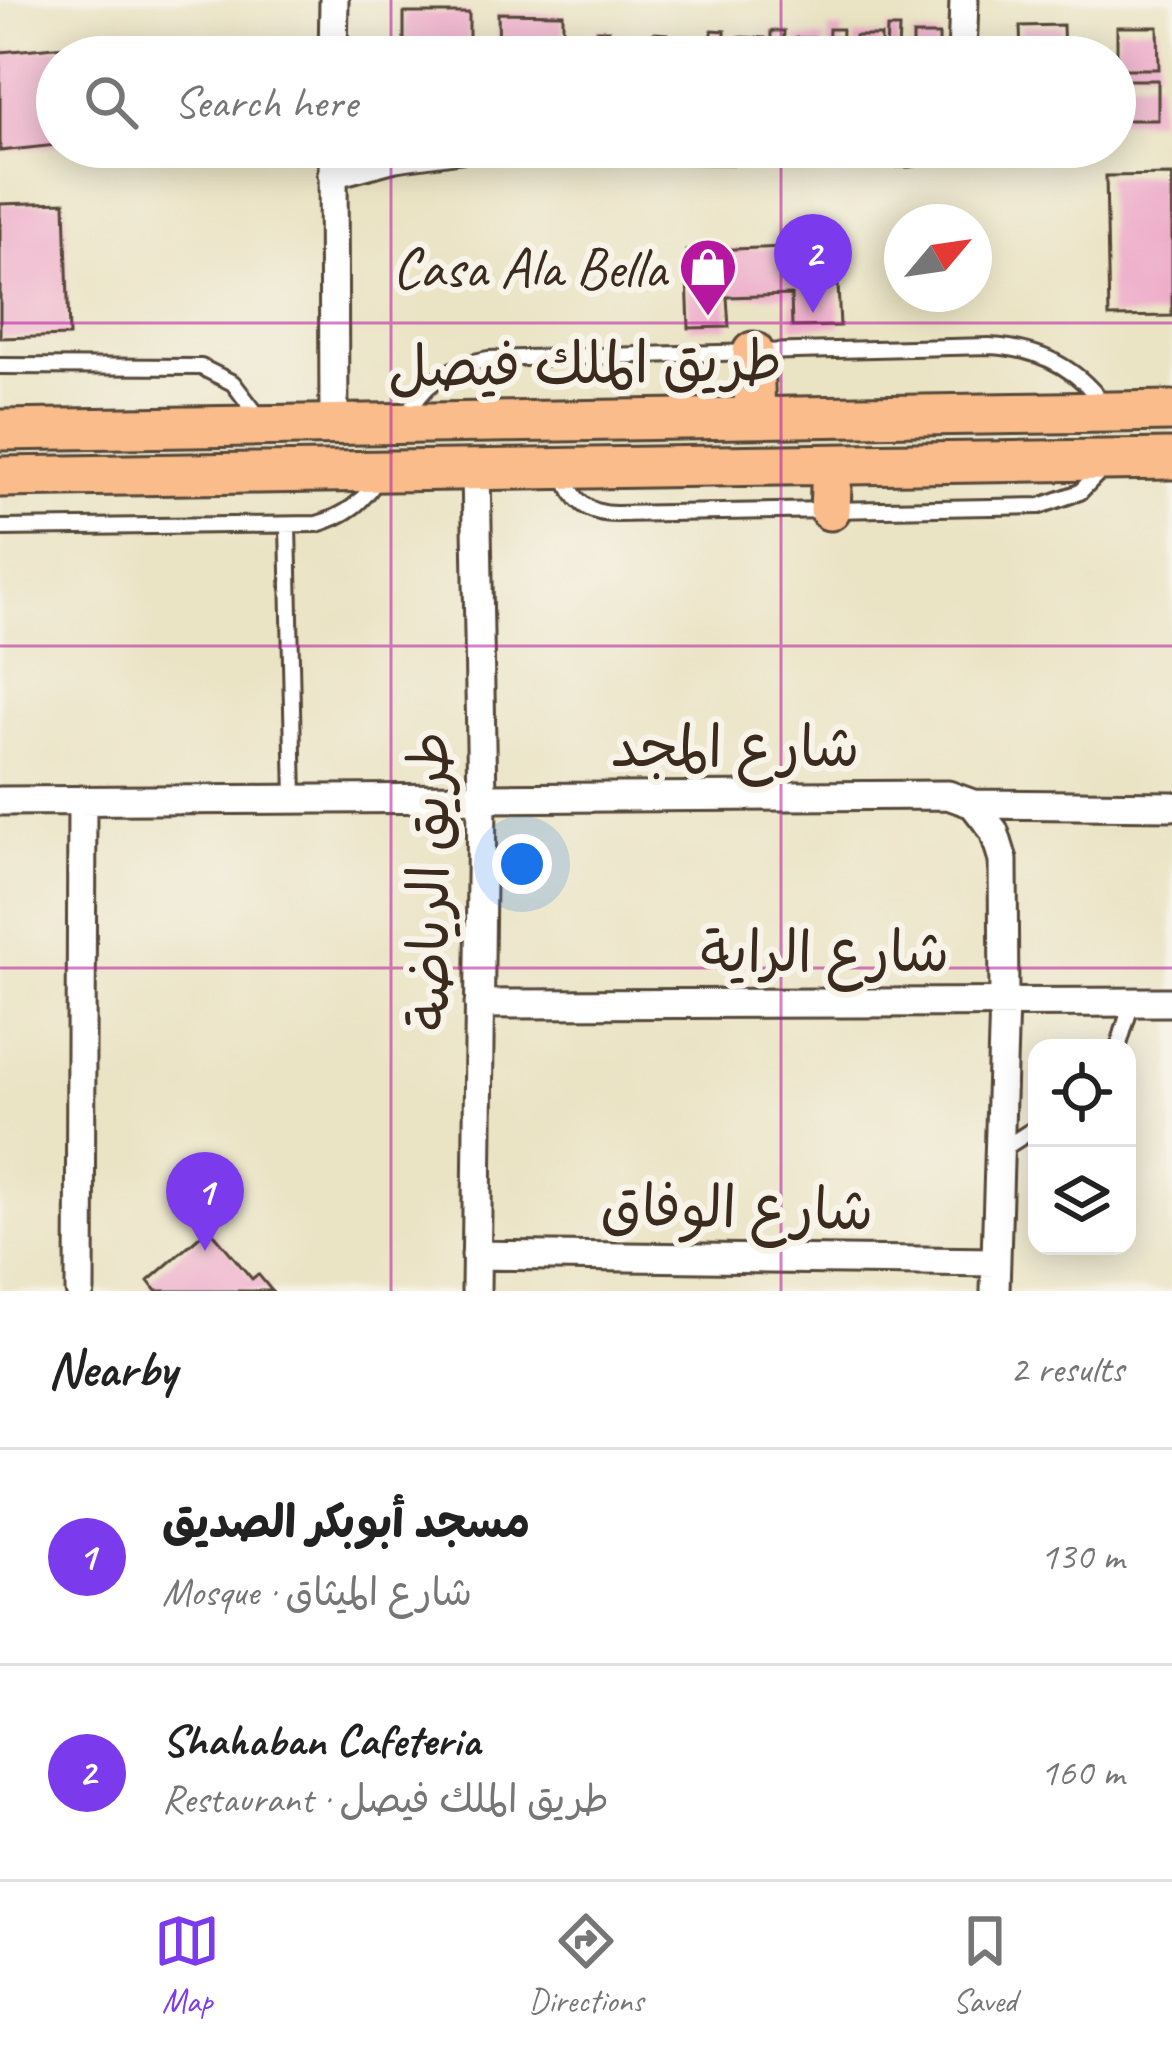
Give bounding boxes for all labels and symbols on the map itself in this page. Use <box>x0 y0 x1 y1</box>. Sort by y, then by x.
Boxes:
north arrow <box>884 204 992 312</box>
pin: 2 <box>774 214 852 313</box>
place label: Casa Ala Bella <box>392 232 669 304</box>
shop icon: Casa Ala Bella <box>677 236 739 318</box>
street label: طريق الملك فيصل <box>387 325 783 403</box>
street label: شارع المجد <box>610 711 860 787</box>
street label: طريق الرياضة <box>393 732 465 1030</box>
your location <box>492 834 552 894</box>
street label: شارع الراية <box>701 916 949 992</box>
pin: 1 <box>166 1152 244 1251</box>
street label: شارع الوفاق <box>600 1170 874 1250</box>

